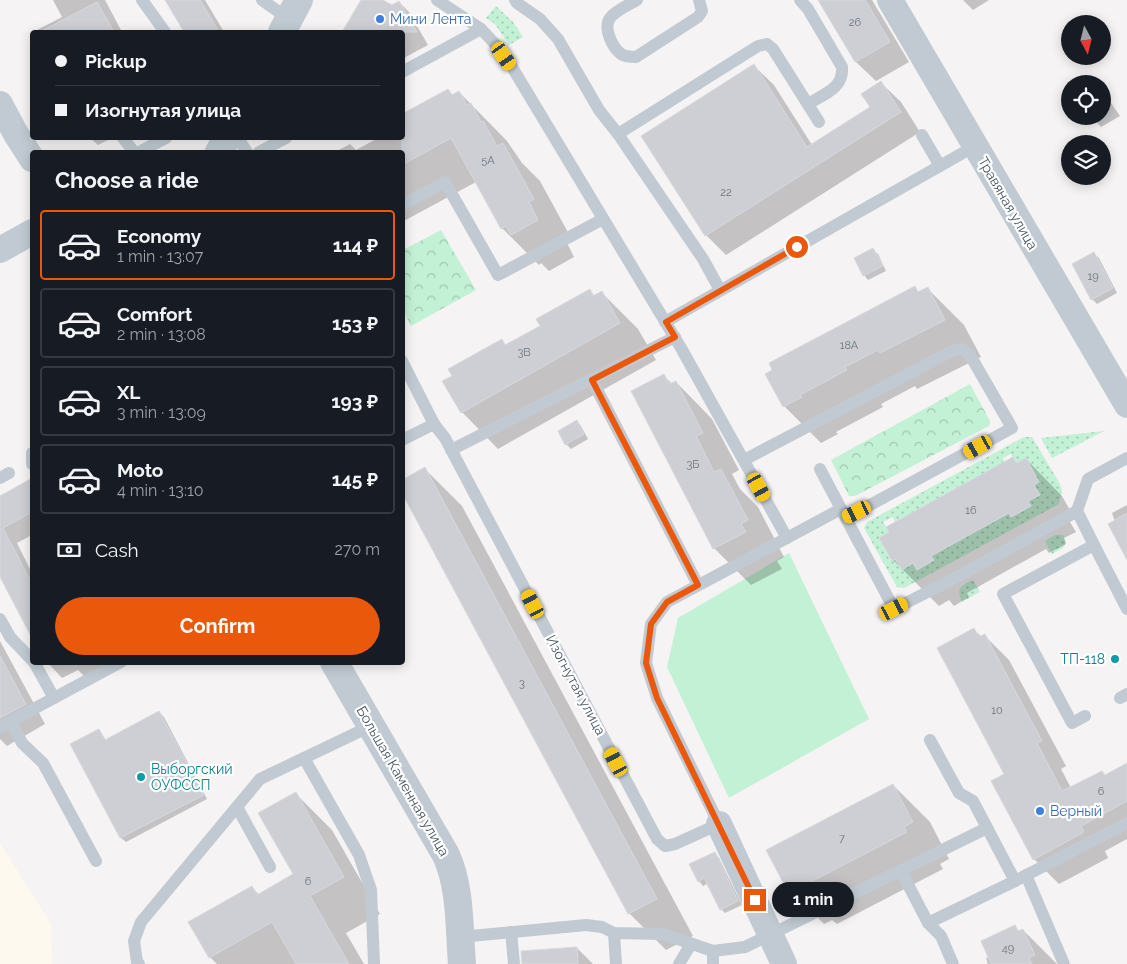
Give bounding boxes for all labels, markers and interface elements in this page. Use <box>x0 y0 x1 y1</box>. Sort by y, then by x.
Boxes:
place label: Мини Лента <box>390 11 471 27</box>
marker: Мини Лента <box>374 13 386 25</box>
north arrow <box>1061 15 1111 65</box>
map controls <box>1061 15 1111 185</box>
house number: 26 <box>849 16 862 29</box>
car <box>489 39 518 73</box>
text: Pickup <box>85 50 147 72</box>
button: locate <box>1061 75 1111 125</box>
text: Изогнутая улица <box>85 99 241 121</box>
button: layers <box>1061 135 1111 185</box>
house number: 5А <box>481 154 495 167</box>
street label: Травяная улица <box>975 154 1041 252</box>
text: Choose a ride <box>55 167 199 193</box>
house number: 22 <box>720 186 732 199</box>
icon: car <box>57 223 102 268</box>
text: Economy <box>117 225 201 247</box>
text: 114 ₽ <box>333 234 378 256</box>
route start <box>786 236 808 258</box>
text: 1 min · 13:07 <box>117 247 203 266</box>
house number: 19 <box>1087 270 1099 283</box>
icon: car <box>57 301 102 346</box>
text: Comfort <box>117 303 192 325</box>
text: 153 ₽ <box>332 312 378 334</box>
text: 2 min · 13:08 <box>117 325 206 344</box>
house number: 18А <box>840 339 859 352</box>
house number: 3В <box>517 346 531 359</box>
icon: car <box>57 379 102 424</box>
text: XL <box>117 381 140 403</box>
text: 193 ₽ <box>331 390 378 412</box>
text: 3 min · 13:09 <box>117 403 206 422</box>
car <box>961 433 994 461</box>
icon: car <box>57 457 102 502</box>
house number: 3Б <box>686 458 700 471</box>
text: Moto <box>117 459 163 481</box>
text: 145 ₽ <box>332 468 378 490</box>
car <box>745 470 772 504</box>
text: 4 min · 13:10 <box>117 481 204 500</box>
car <box>840 499 873 525</box>
house number: 16 <box>965 504 977 517</box>
icon: cash <box>55 536 83 564</box>
text: Cash <box>95 539 139 561</box>
text: 270 m <box>335 540 380 559</box>
car <box>519 587 546 621</box>
car <box>877 596 910 622</box>
button: Confirm <box>55 597 380 655</box>
street label: Изогнутая улица <box>543 632 609 738</box>
place label: ТП-118 <box>1060 651 1105 667</box>
marker: ТП-118 <box>1109 653 1121 665</box>
house number: 3 <box>519 677 525 690</box>
street label: Большая Каменная улица <box>353 703 453 859</box>
house number: 10 <box>991 704 1003 717</box>
car <box>602 745 629 779</box>
place label: Выборгский ОУФССП <box>151 761 233 793</box>
marker: Выборгский ОУФССП <box>135 771 147 783</box>
house number: 6 <box>1098 785 1105 798</box>
place label: Верный <box>1050 803 1102 819</box>
marker: Верный <box>1034 805 1046 817</box>
house number: 7 <box>839 832 845 845</box>
house number: 6 <box>305 875 312 888</box>
callout: 1 min <box>772 882 855 918</box>
route end <box>744 889 766 911</box>
text: 1 min <box>793 890 833 909</box>
house number: 49 <box>1002 942 1014 955</box>

